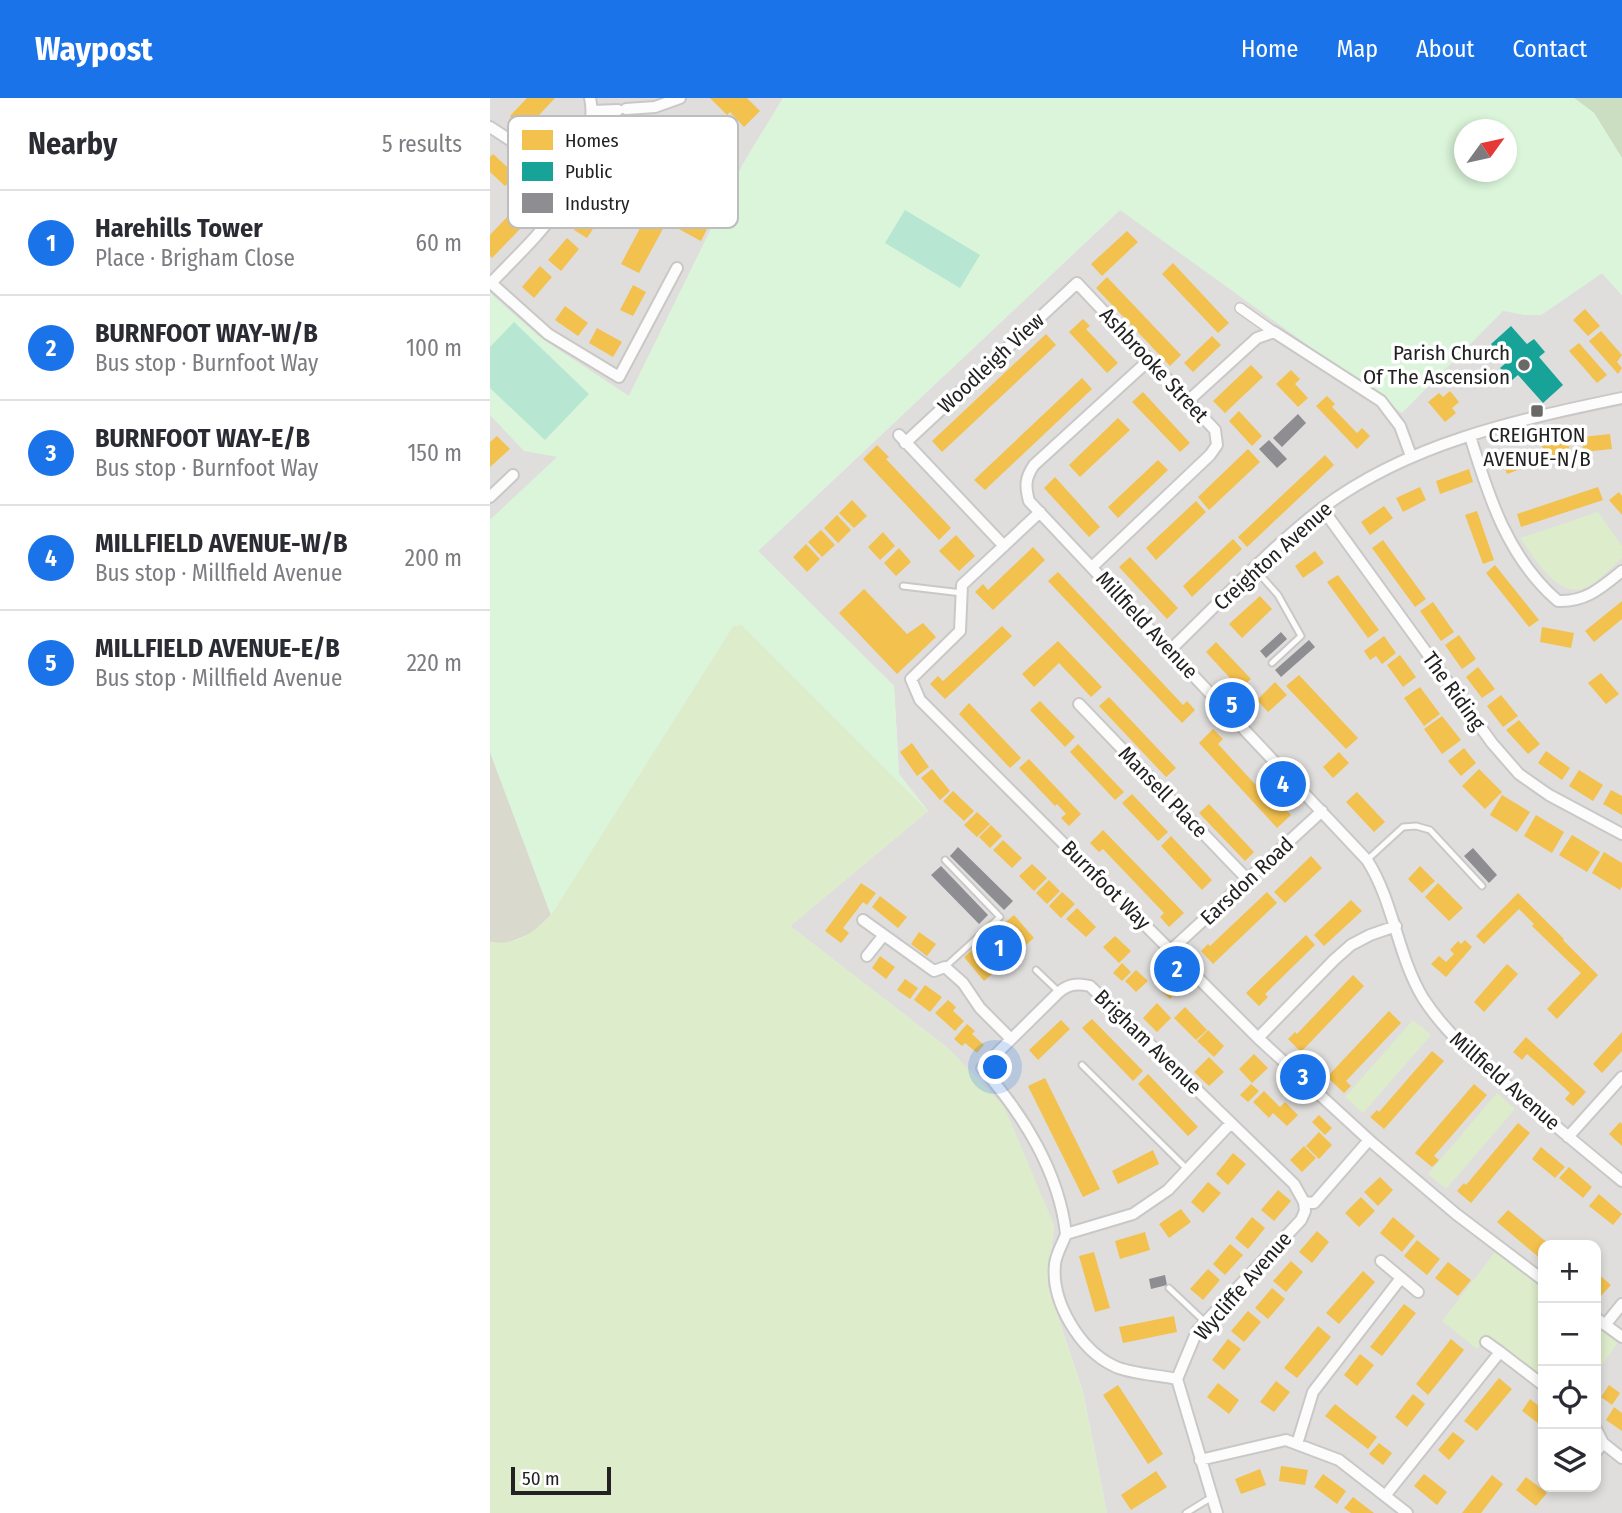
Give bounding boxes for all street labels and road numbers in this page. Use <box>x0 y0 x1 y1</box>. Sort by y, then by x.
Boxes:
street label: Ashbrooke Street <box>1094 302 1214 428</box>
street label: Woodleigh View <box>932 307 1050 419</box>
street label: Creighton Avenue <box>1208 496 1338 616</box>
street label: Millfield Avenue <box>1091 566 1203 684</box>
street label: The Riding <box>1417 647 1491 735</box>
street label: Mansell Place <box>1113 741 1213 843</box>
street label: Earsdon Road <box>1195 831 1299 931</box>
street label: Burnfoot Way <box>1056 835 1156 935</box>
street label: Brigham Avenue <box>1089 984 1207 1100</box>
street label: Millfield Avenue <box>1445 1026 1565 1136</box>
street label: Wycliffe Avenue <box>1189 1226 1297 1346</box>

